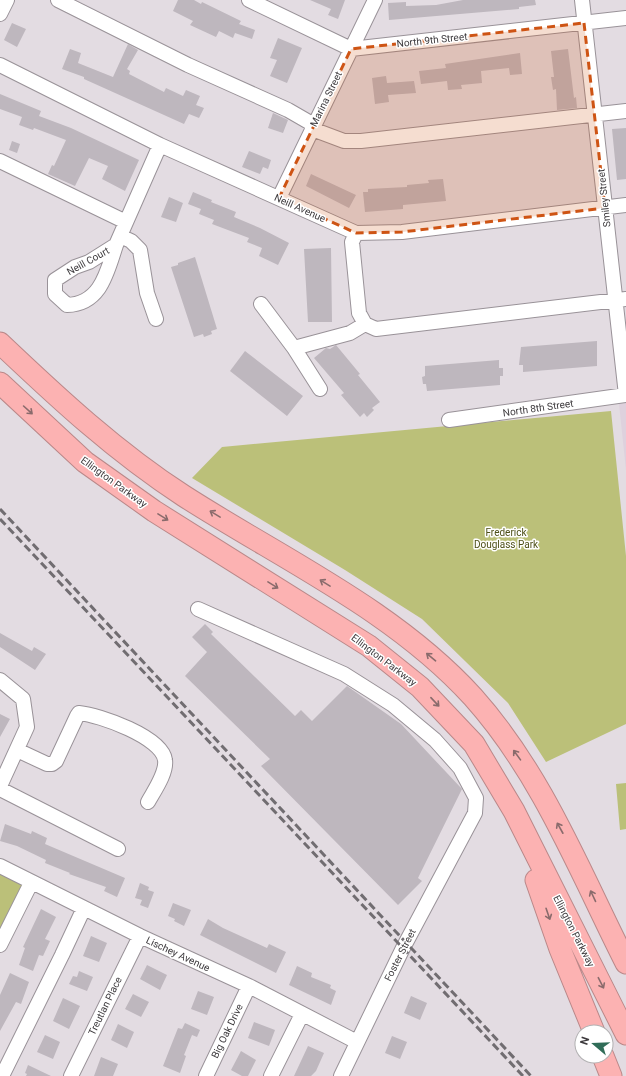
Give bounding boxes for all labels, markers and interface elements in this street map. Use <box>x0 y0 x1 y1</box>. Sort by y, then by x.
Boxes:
street label: North 9th Street <box>396 31 468 49</box>
street label: Marina Street <box>308 70 344 128</box>
street label: Smiley Street <box>595 168 613 228</box>
street label: Neill Avenue <box>273 192 327 224</box>
street label: Neill Court <box>65 245 111 277</box>
street label: North 8th Street <box>502 398 574 418</box>
one-way arrow <box>23 405 33 415</box>
street label: Ellington Parkway <box>79 454 149 510</box>
one-way arrow <box>209 510 221 518</box>
one-way arrow <box>157 513 168 521</box>
park label: Frederick Douglass Park <box>474 527 539 550</box>
one-way arrow <box>319 578 331 586</box>
one-way arrow <box>267 582 279 590</box>
street label: Ellington Parkway <box>349 632 419 688</box>
one-way arrow <box>426 653 437 662</box>
one-way arrow <box>430 697 439 707</box>
one-way arrow <box>513 749 521 760</box>
one-way arrow <box>556 822 563 834</box>
one-way arrow <box>589 890 596 902</box>
street label: Ellington Parkway <box>551 893 597 969</box>
one-way arrow <box>545 908 553 920</box>
street label: Foster Street <box>382 927 418 983</box>
street label: Lischey Avenue <box>144 934 212 974</box>
street label: Treutlan Place <box>86 975 124 1037</box>
one-way arrow <box>597 977 605 989</box>
street label: Big Oak Drive <box>209 1002 245 1060</box>
north arrow <box>574 1024 614 1064</box>
text: N <box>578 1035 593 1047</box>

